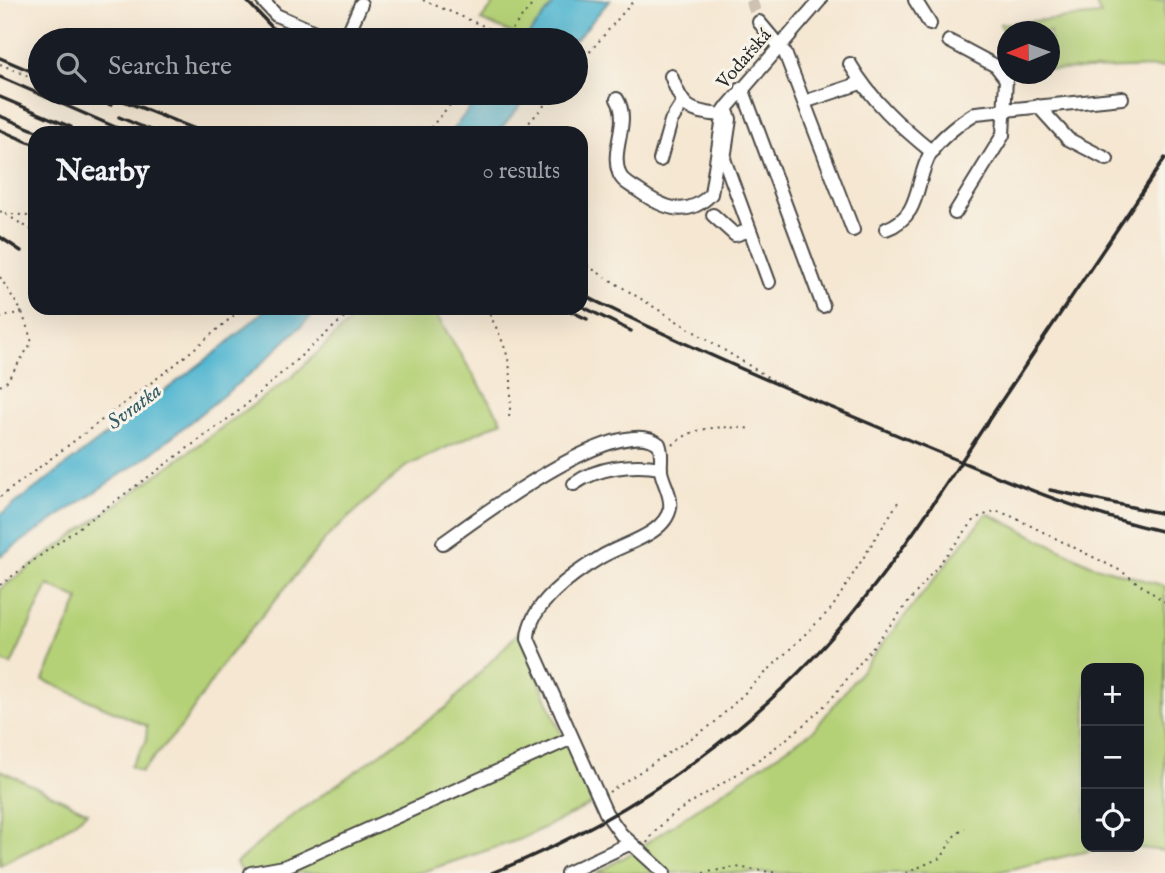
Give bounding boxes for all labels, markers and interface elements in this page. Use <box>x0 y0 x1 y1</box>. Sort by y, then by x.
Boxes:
north arrow <box>997 21 1060 84</box>
street label: Vodařská <box>711 24 778 95</box>
search box <box>28 28 588 105</box>
icon: search <box>52 48 90 86</box>
text: Search here <box>108 50 232 83</box>
text: Nearby <box>56 153 149 191</box>
text: 0 results <box>482 157 560 186</box>
water label: Svratka <box>102 378 168 437</box>
map controls <box>1081 663 1144 852</box>
button: + <box>1081 663 1144 726</box>
button: − <box>1081 726 1144 789</box>
button: locate <box>1081 789 1144 852</box>

